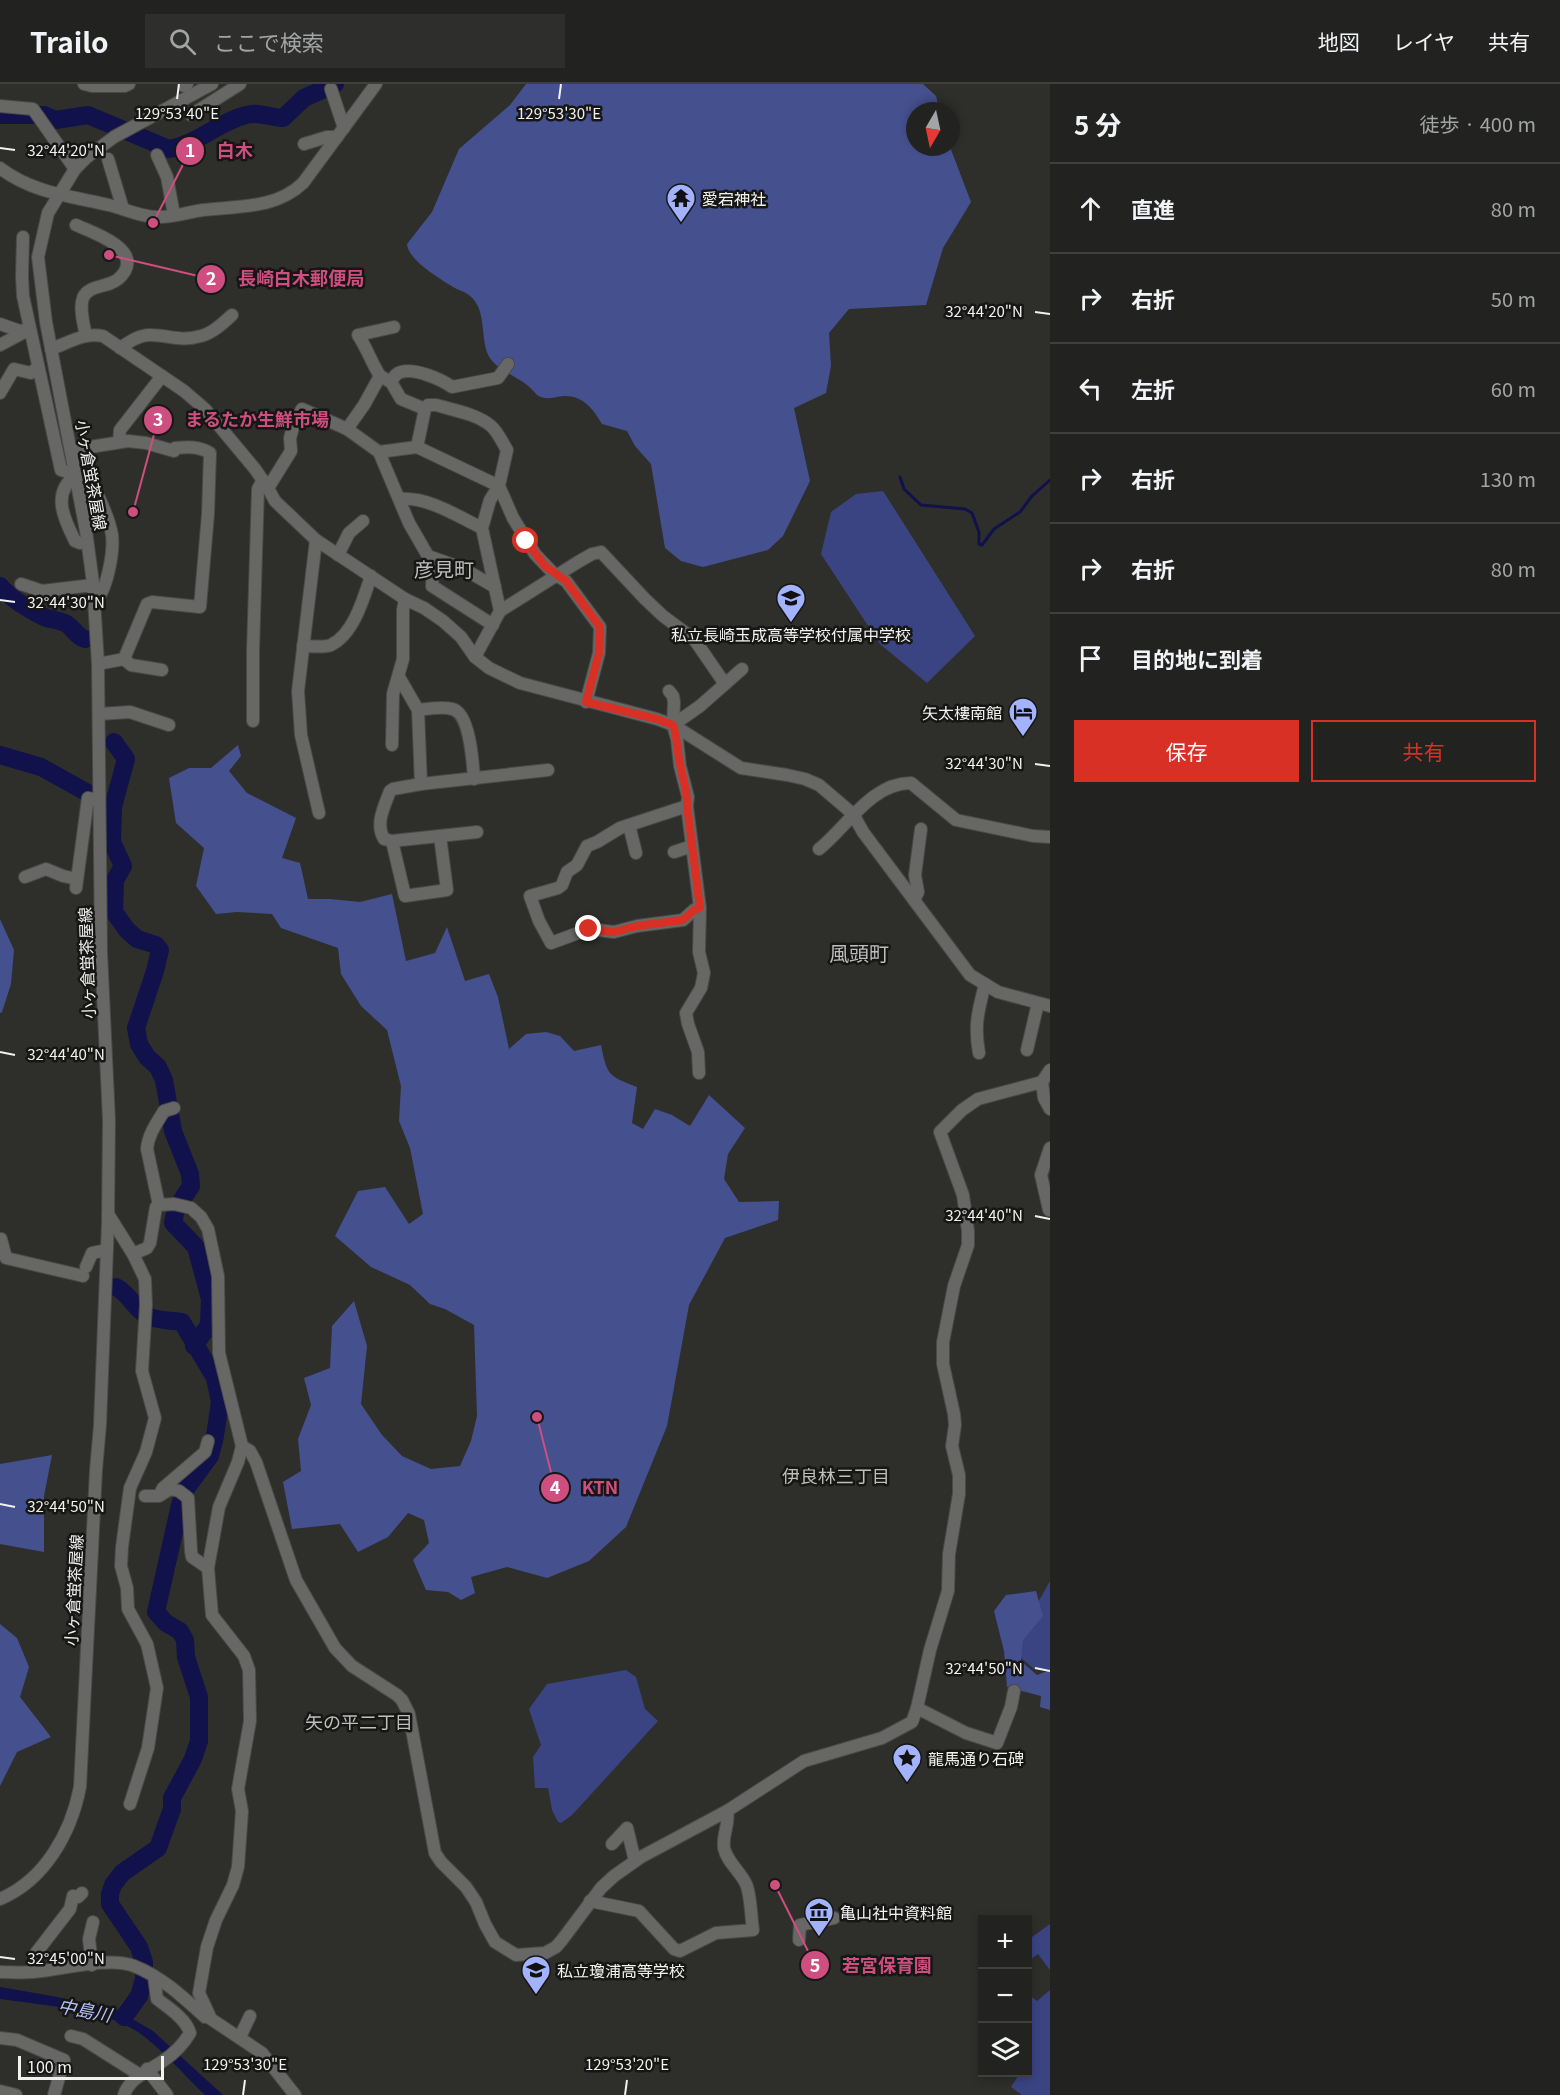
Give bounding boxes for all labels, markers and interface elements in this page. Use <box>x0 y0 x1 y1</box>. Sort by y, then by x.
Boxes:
search box <box>145 14 565 68</box>
text: Trailo <box>30 21 109 61</box>
icon: search <box>166 25 199 58</box>
text: ここで検索 <box>214 25 324 57</box>
text: 地図 <box>1318 26 1360 56</box>
text: レイヤ <box>1393 26 1455 56</box>
text: 共有 <box>1488 26 1530 56</box>
text: 129°53'40"E <box>135 102 219 123</box>
text: 129°53'30"E <box>517 102 601 123</box>
north arrow <box>906 102 960 156</box>
text: 5 分 <box>1074 105 1121 142</box>
text: 徒歩 · 400 m <box>1420 109 1536 138</box>
callout: 白木 <box>175 133 265 169</box>
text: 1 <box>185 136 195 162</box>
text: 白木 <box>217 136 253 162</box>
text: 32°44'20"N <box>27 139 105 160</box>
temple icon: 愛宕神社 <box>665 182 697 224</box>
place label: 愛宕神社 <box>702 186 766 210</box>
icon: ahead <box>1074 192 1107 225</box>
text: 直進 <box>1131 192 1175 224</box>
text: 80 m <box>1491 194 1536 223</box>
callout: 長崎白木郵便局 <box>196 261 376 297</box>
text: 2 <box>206 264 216 290</box>
text: 長崎白木郵便局 <box>238 264 364 290</box>
icon: right <box>1074 282 1107 315</box>
text: 右折 <box>1131 282 1175 314</box>
text: 50 m <box>1491 284 1536 313</box>
text: 32°44'20"N <box>945 300 1023 321</box>
icon: left <box>1074 372 1107 405</box>
text: 左折 <box>1131 372 1175 404</box>
text: 60 m <box>1491 374 1536 403</box>
callout: まるたか生鮮市場 <box>143 402 341 438</box>
text: 3 <box>153 405 163 431</box>
text: まるたか生鮮市場 <box>185 405 329 431</box>
street label: 小ヶ倉蛍茶屋線 <box>70 418 114 532</box>
icon: right <box>1074 462 1107 495</box>
text: 右折 <box>1131 462 1175 494</box>
text: 130 m <box>1480 464 1536 493</box>
route start <box>512 527 538 553</box>
icon: right <box>1074 552 1107 585</box>
text: 右折 <box>1131 552 1175 584</box>
district label: 彦見町 <box>414 554 474 583</box>
text: 80 m <box>1491 554 1536 583</box>
school or university icon: 私立長崎玉成高等学校付属中学校 <box>775 582 807 624</box>
text: 32°44'30"N <box>27 591 105 612</box>
place label: 私立長崎玉成高等学校付属中学校 <box>671 622 911 646</box>
icon: arrive <box>1074 642 1107 675</box>
text: 目的地に到着 <box>1131 642 1263 674</box>
hotel icon: 矢太樓南館 <box>1007 696 1039 738</box>
place label: 矢太樓南館 <box>922 700 1002 724</box>
button: 保存 <box>1074 720 1299 782</box>
button: 共有 <box>1311 720 1536 782</box>
text: 32°44'30"N <box>945 752 1023 773</box>
street label: 小ヶ倉蛍茶屋線 <box>72 907 100 1019</box>
route end <box>575 915 601 941</box>
district label: 風頭町 <box>829 938 889 967</box>
text: 32°44'40"N <box>27 1043 105 1064</box>
text: 32°44'40"N <box>945 1204 1023 1225</box>
district label: 伊良林三丁目 <box>782 1462 890 1488</box>
callout: KTN <box>540 1470 630 1506</box>
text: 4 <box>550 1473 561 1499</box>
text: KTN <box>582 1473 618 1499</box>
text: 32°44'50"N <box>27 1495 105 1516</box>
street label: 小ヶ倉蛍茶屋線 <box>58 1533 88 1647</box>
text: 32°44'50"N <box>945 1657 1023 1678</box>
district label: 矢の平二丁目 <box>305 1708 413 1734</box>
place icon: 龍馬通り石碑 <box>891 1742 923 1784</box>
place label: 龍馬通り石碑 <box>928 1746 1024 1770</box>
museum icon: 亀山社中資料館 <box>803 1896 835 1938</box>
place label: 亀山社中資料館 <box>840 1900 952 1924</box>
map controls <box>978 1915 1032 2077</box>
button: + <box>978 1915 1032 1969</box>
text: 32°45'00"N <box>27 1947 105 1968</box>
callout: 若宮保育園 <box>800 1947 944 1983</box>
text: 5 <box>810 1951 820 1977</box>
text: 若宮保育園 <box>842 1951 932 1977</box>
school or university icon: 私立瓊浦高等学校 <box>520 1954 552 1996</box>
place label: 私立瓊浦高等学校 <box>557 1958 685 1982</box>
button: − <box>978 1969 1032 2023</box>
water label: 中島川 <box>56 1991 116 2027</box>
button: layers <box>978 2023 1032 2077</box>
scale bar <box>18 2053 164 2080</box>
text: 129°53'30"E <box>203 2053 287 2074</box>
text: 129°53'20"E <box>585 2053 669 2074</box>
text: 100 m <box>27 2054 72 2078</box>

